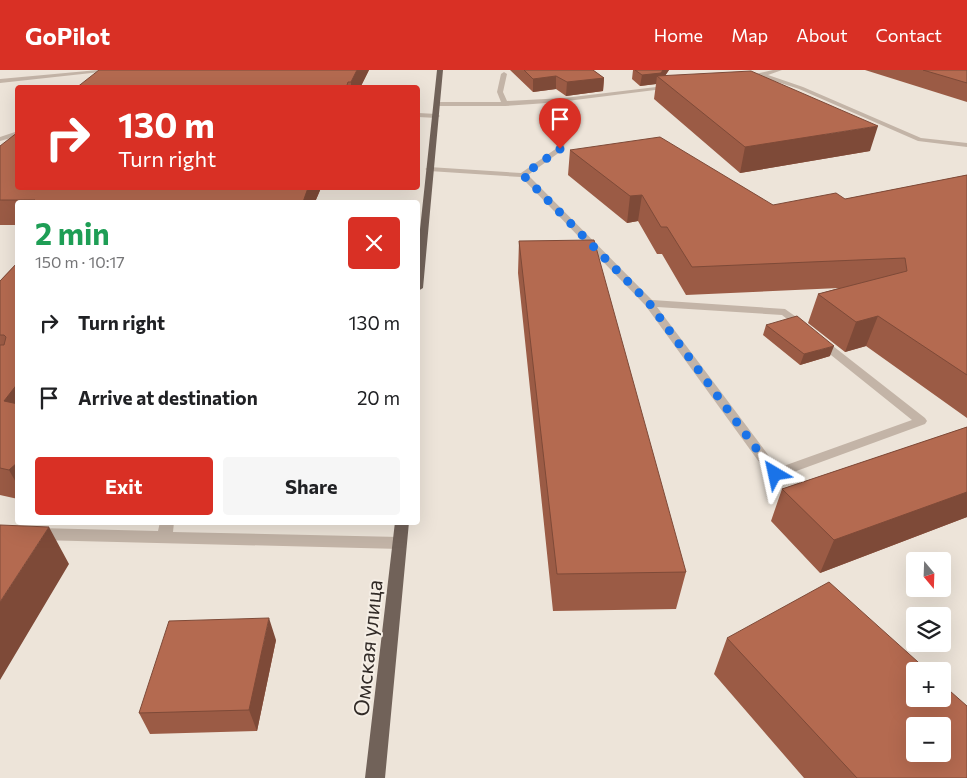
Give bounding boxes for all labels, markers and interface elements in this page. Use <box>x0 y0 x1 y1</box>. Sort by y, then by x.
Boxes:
text: GoPilot <box>25 21 110 50</box>
text: Home <box>654 24 703 46</box>
text: Map <box>731 24 768 46</box>
text: About <box>796 24 848 46</box>
text: Contact <box>876 24 942 46</box>
pin <box>539 98 581 149</box>
text: 130 m <box>118 102 215 145</box>
icon: right <box>35 105 100 170</box>
icon: arrive <box>546 105 574 133</box>
text: Turn right <box>118 145 216 172</box>
text: 2 min <box>35 214 110 251</box>
button: close <box>348 217 400 269</box>
text: 150 m · 10:17 <box>35 252 125 271</box>
icon: right <box>35 309 63 337</box>
text: Turn right <box>78 311 165 334</box>
text: 130 m <box>348 311 400 334</box>
icon: arrive <box>35 384 63 412</box>
text: Arrive at destination <box>78 386 258 409</box>
text: 20 m <box>357 386 400 409</box>
position arrow <box>748 447 800 499</box>
button: Exit <box>35 457 213 515</box>
button: Share <box>223 457 400 515</box>
north arrow <box>906 552 951 598</box>
map controls <box>906 552 951 762</box>
street label: Омская улица <box>347 579 387 717</box>
button: layers <box>906 607 951 652</box>
button: + <box>906 662 951 707</box>
button: − <box>906 717 951 762</box>

